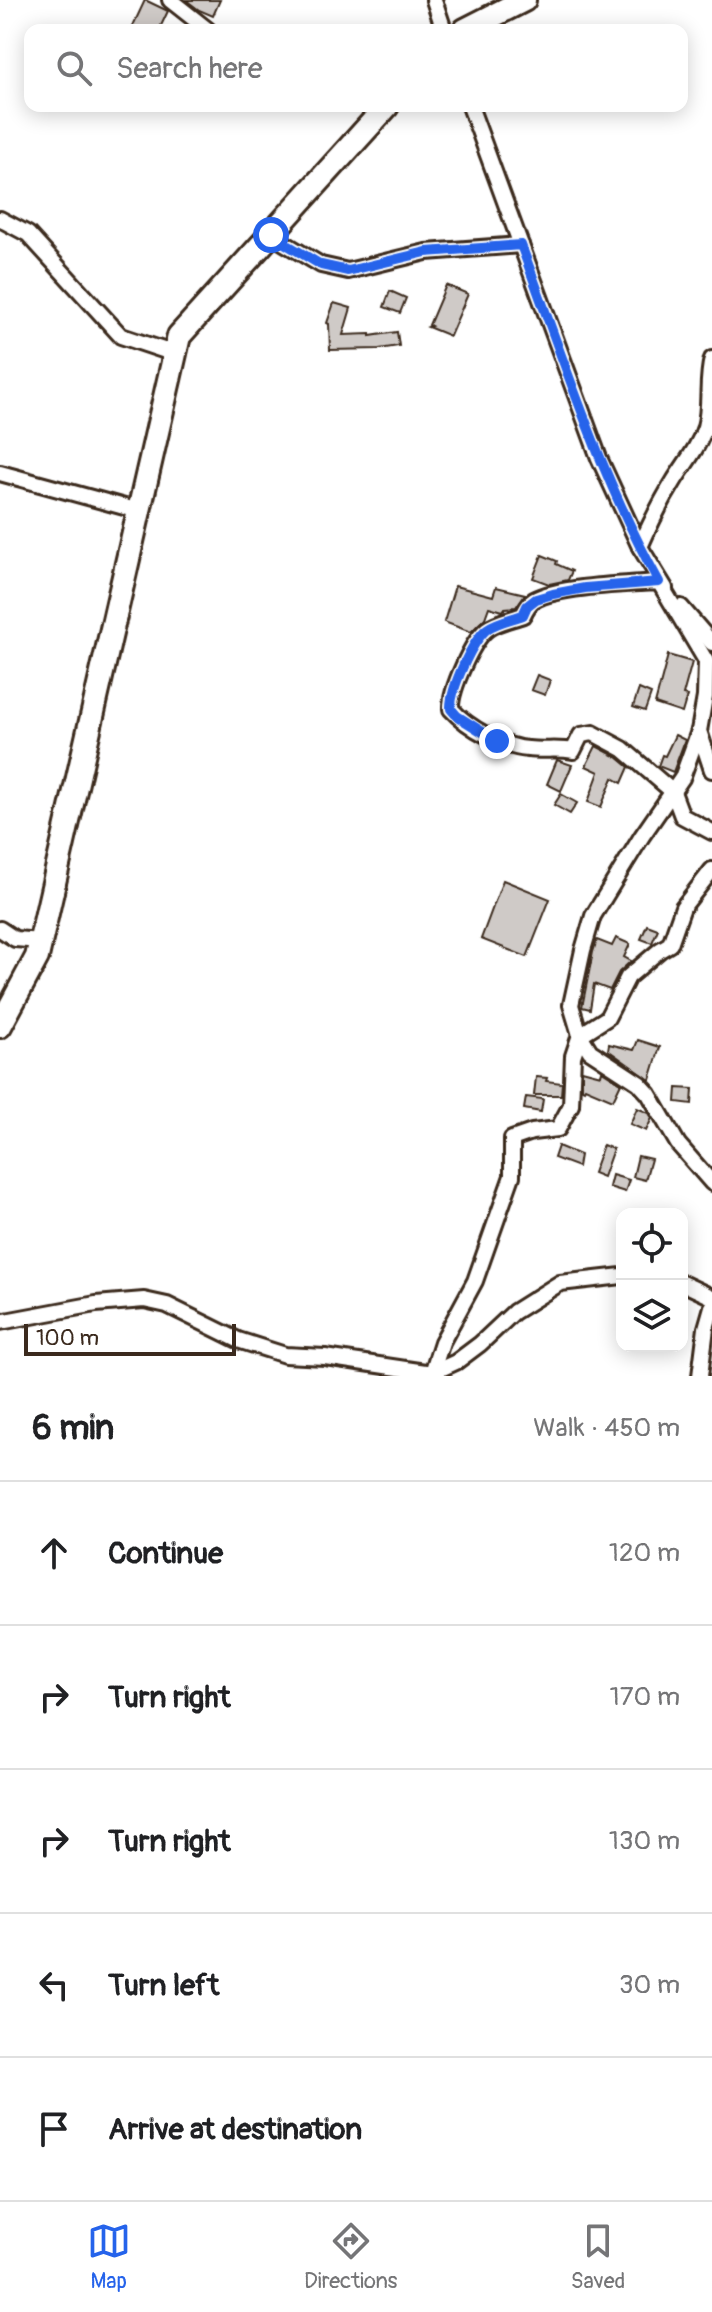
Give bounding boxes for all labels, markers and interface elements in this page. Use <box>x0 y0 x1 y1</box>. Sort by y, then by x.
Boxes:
search box <box>24 24 688 112</box>
icon: search <box>52 46 96 90</box>
text: Search here <box>116 50 263 87</box>
route start <box>253 217 289 253</box>
route end <box>479 723 515 759</box>
map controls <box>616 1208 688 1352</box>
button: locate <box>616 1208 688 1280</box>
button: layers <box>616 1280 688 1352</box>
scale bar <box>24 1320 236 1356</box>
text: 100 m <box>36 1324 99 1352</box>
text: 6 min <box>32 1407 114 1450</box>
text: Walk · 450 m <box>533 1412 680 1444</box>
icon: ahead <box>32 1531 76 1575</box>
text: Continue <box>108 1535 223 1572</box>
text: 120 m <box>609 1537 680 1569</box>
icon: right <box>32 1675 76 1719</box>
text: Turn right <box>108 1679 231 1716</box>
text: 170 m <box>610 1681 680 1713</box>
icon: right <box>32 1819 76 1863</box>
text: Turn right <box>108 1823 231 1860</box>
text: 130 m <box>609 1825 680 1857</box>
icon: left <box>32 1963 76 2007</box>
text: Turn left <box>108 1967 219 2004</box>
text: 30 m <box>619 1969 680 2001</box>
icon: arrive <box>32 2107 76 2151</box>
text: Arrive at destination <box>108 2111 362 2148</box>
tab: Map <box>87 2219 131 2295</box>
tab: Directions <box>304 2219 397 2295</box>
tab: Saved <box>571 2219 625 2295</box>

